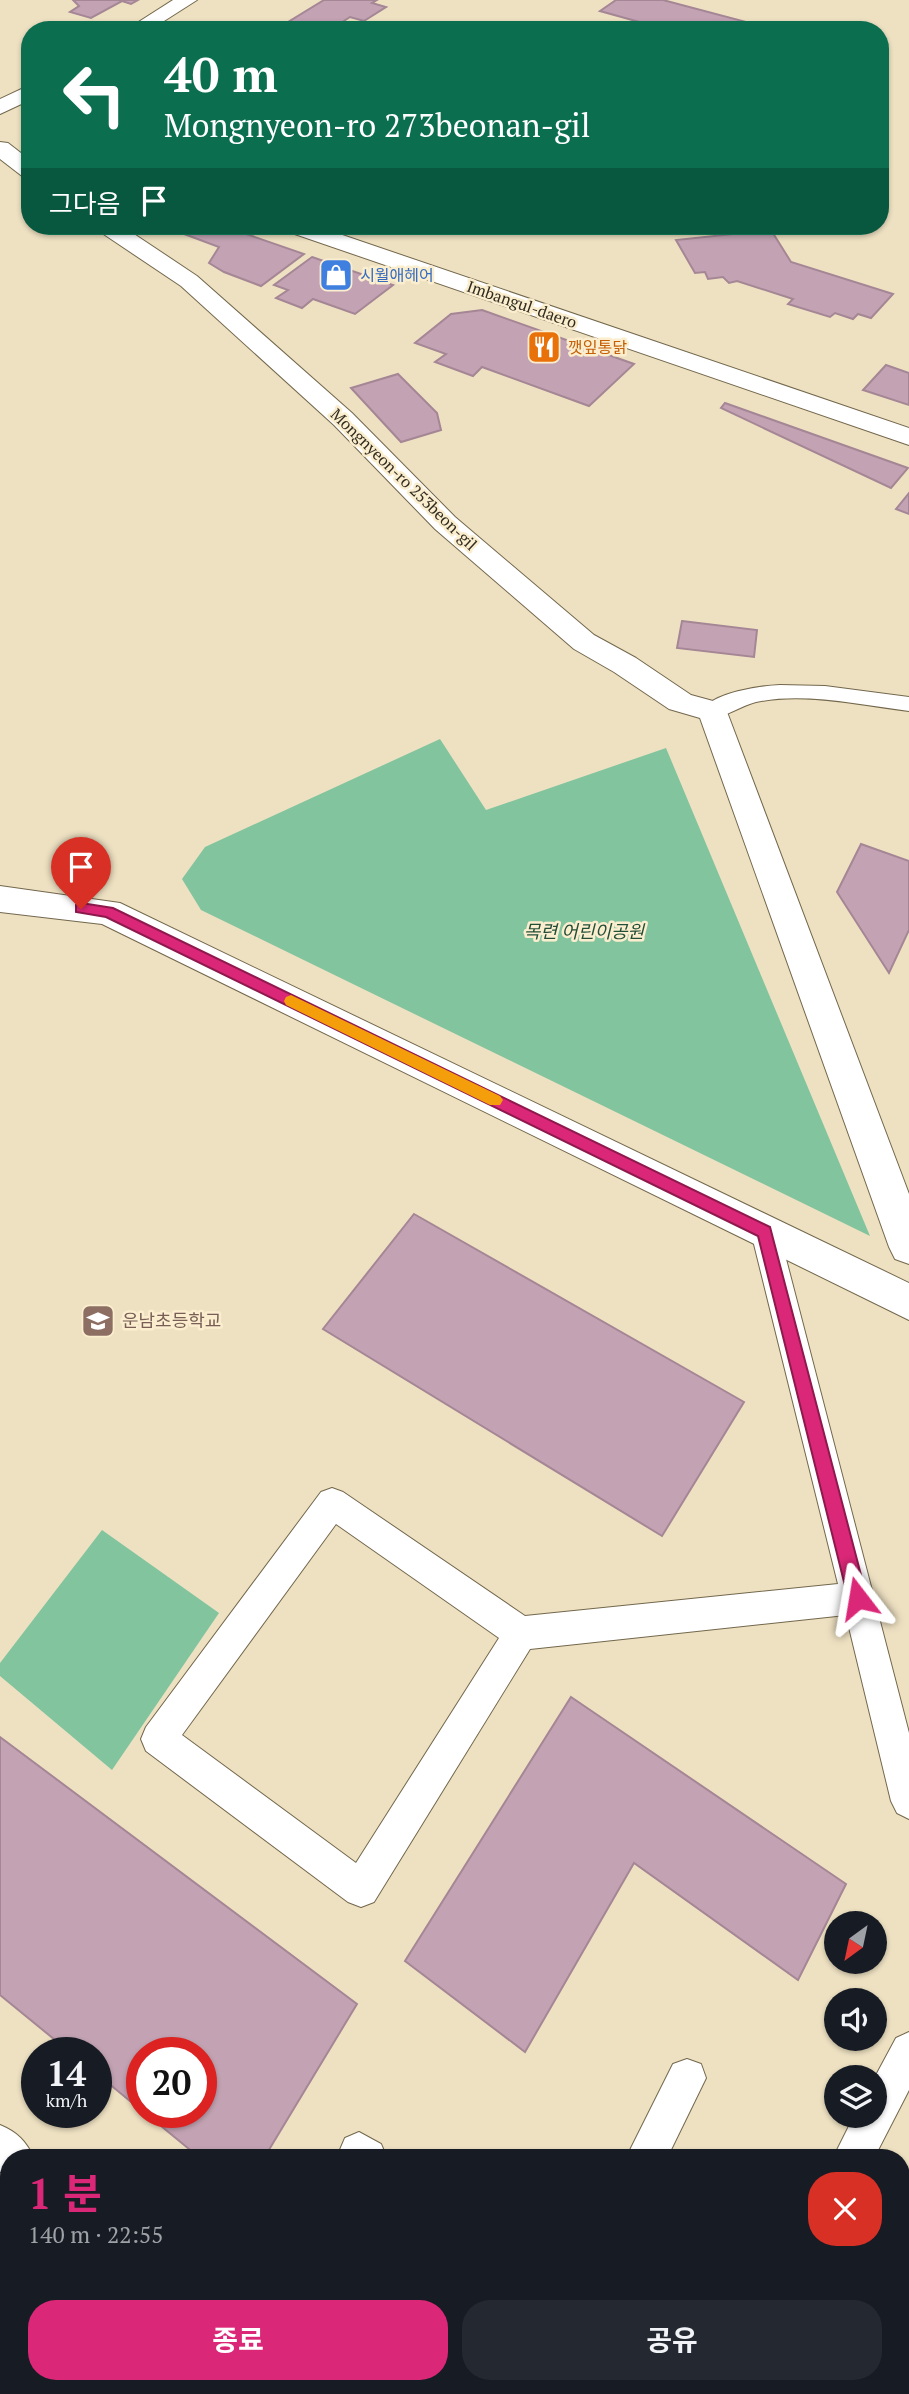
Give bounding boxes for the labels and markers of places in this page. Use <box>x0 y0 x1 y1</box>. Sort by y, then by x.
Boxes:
shop icon: 시월애헤어 <box>317 256 355 294</box>
place label: 시월애헤어 <box>360 264 434 286</box>
restaurant icon: 깻잎통닭 <box>525 328 563 366</box>
place label: 깻잎통닭 <box>568 336 627 358</box>
pin <box>51 837 111 909</box>
school or university icon: 운남초등학교 <box>79 1302 117 1340</box>
place label: 운남초등학교 <box>122 1308 221 1332</box>

